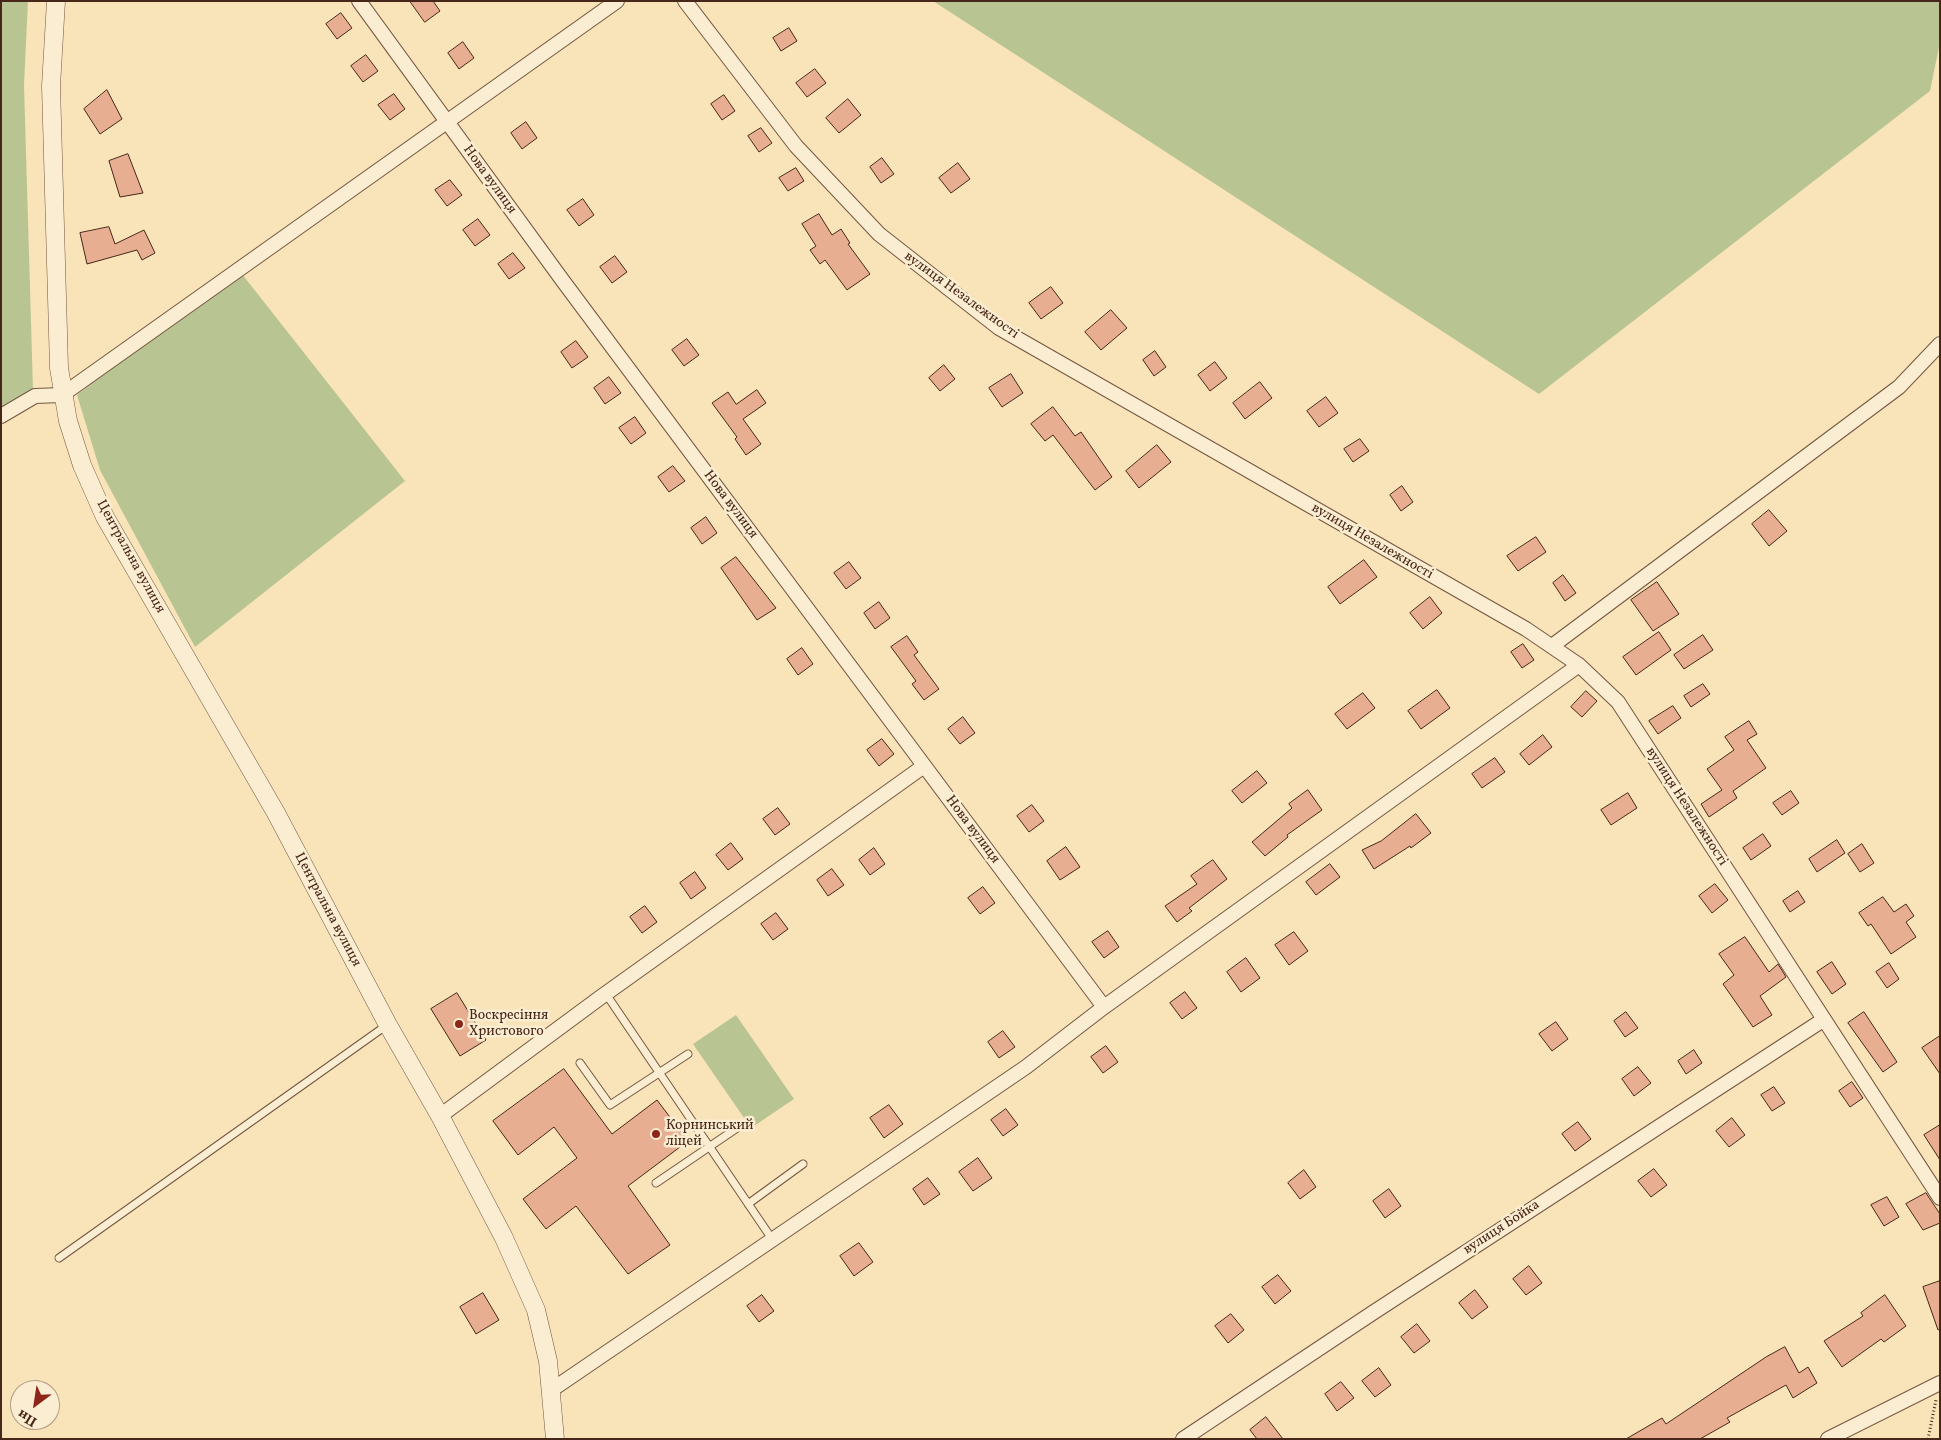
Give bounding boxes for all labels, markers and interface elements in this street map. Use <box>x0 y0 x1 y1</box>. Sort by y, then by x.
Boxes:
street label: Нова вулиця <box>458 142 520 218</box>
street label: вулиця Незалежності <box>900 249 1022 343</box>
street label: Нова вулиця <box>699 468 761 542</box>
street label: Центральна вулиця <box>92 498 168 616</box>
street label: вулиця Незалежності <box>1308 500 1436 584</box>
street label: вулиця Незалежності <box>1641 745 1731 869</box>
street label: Нова вулиця <box>941 793 1003 867</box>
street label: Центральна вулиця <box>290 850 364 970</box>
place label: Воскресіння Христового <box>469 1008 548 1040</box>
marker: Воскресіння Христового <box>453 1018 465 1030</box>
place label: Корнинський ліцей <box>666 1118 754 1150</box>
marker: Корнинський ліцей <box>650 1128 662 1140</box>
street label: вулиця Бойка <box>1461 1197 1543 1259</box>
north arrow <box>10 1380 60 1430</box>
text: Пн <box>14 1404 41 1431</box>

